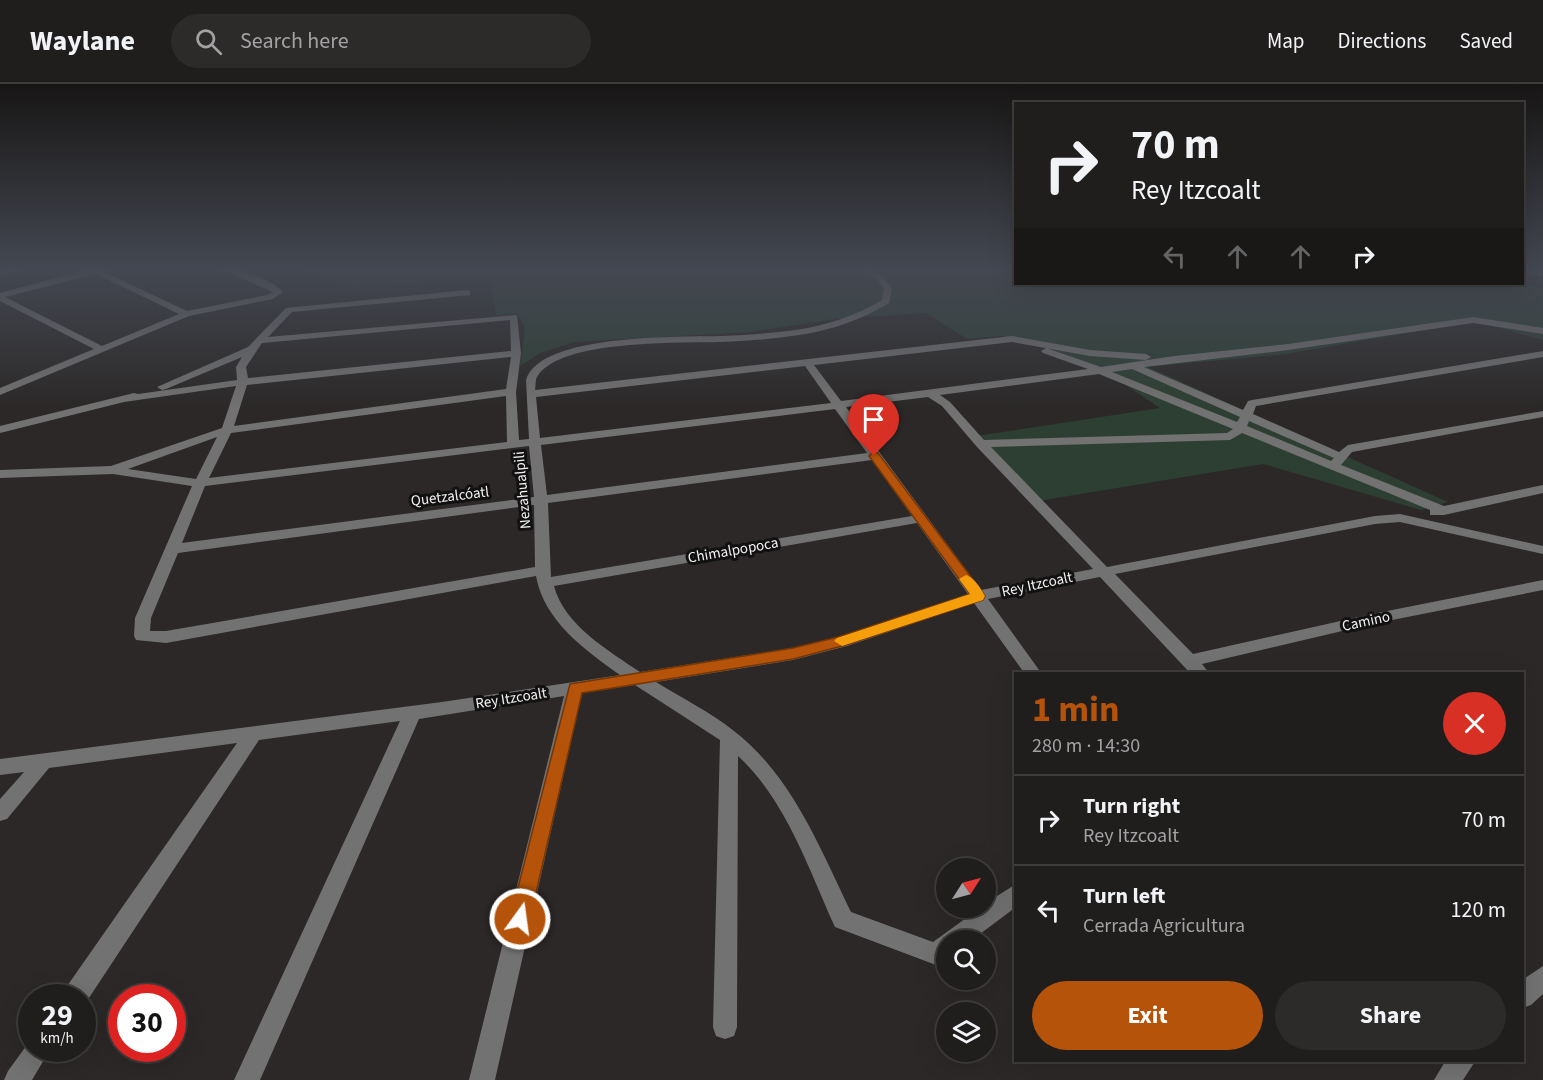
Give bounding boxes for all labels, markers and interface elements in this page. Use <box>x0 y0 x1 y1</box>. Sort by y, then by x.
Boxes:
search box <box>171 14 591 68</box>
text: Waylane <box>30 21 135 61</box>
icon: search <box>192 25 225 58</box>
text: Search here <box>240 25 349 57</box>
text: Map <box>1267 26 1305 56</box>
text: Directions <box>1338 26 1426 56</box>
text: Saved <box>1459 26 1513 56</box>
text: 70 m <box>1131 115 1220 175</box>
icon: right <box>1032 126 1110 204</box>
text: Rey Itzcoalt <box>1131 171 1261 210</box>
icon: left <box>1158 240 1191 273</box>
icon: ahead <box>1221 240 1254 273</box>
icon: ahead <box>1284 240 1317 273</box>
icon: right <box>1347 240 1380 273</box>
pin <box>848 394 899 456</box>
icon: arrive <box>857 403 890 436</box>
street label: Nezahualpili <box>509 450 536 530</box>
street label: Quetzalcóatl <box>410 481 491 512</box>
street label: Chimalpopoca <box>686 532 780 569</box>
street label: Rey Itzcoalt <box>1000 567 1075 602</box>
street label: Camino <box>1340 606 1392 637</box>
street label: Rey Itzcoalt <box>474 682 548 715</box>
text: 1 min <box>1032 684 1120 735</box>
button: close <box>1443 692 1506 755</box>
text: 280 m · 14:30 <box>1032 732 1140 760</box>
text: Turn right <box>1083 790 1180 822</box>
icon: right <box>1032 804 1065 837</box>
text: 70 m <box>1461 804 1506 836</box>
text: Rey Itzcoalt <box>1083 822 1179 850</box>
north arrow <box>936 858 996 918</box>
map controls <box>936 858 996 1062</box>
text: Turn left <box>1083 880 1165 912</box>
position arrow <box>488 887 552 951</box>
icon: left <box>1032 894 1065 927</box>
text: 120 m <box>1451 894 1506 926</box>
text: Cerrada Agricultura <box>1083 912 1245 940</box>
button: search <box>936 930 996 990</box>
button: Exit <box>1032 981 1263 1050</box>
button: Share <box>1275 981 1506 1050</box>
speed limit sign: 30 <box>108 984 186 1062</box>
text: 29 <box>41 994 73 1037</box>
button: layers <box>936 1002 996 1062</box>
text: km/h <box>40 1028 74 1049</box>

